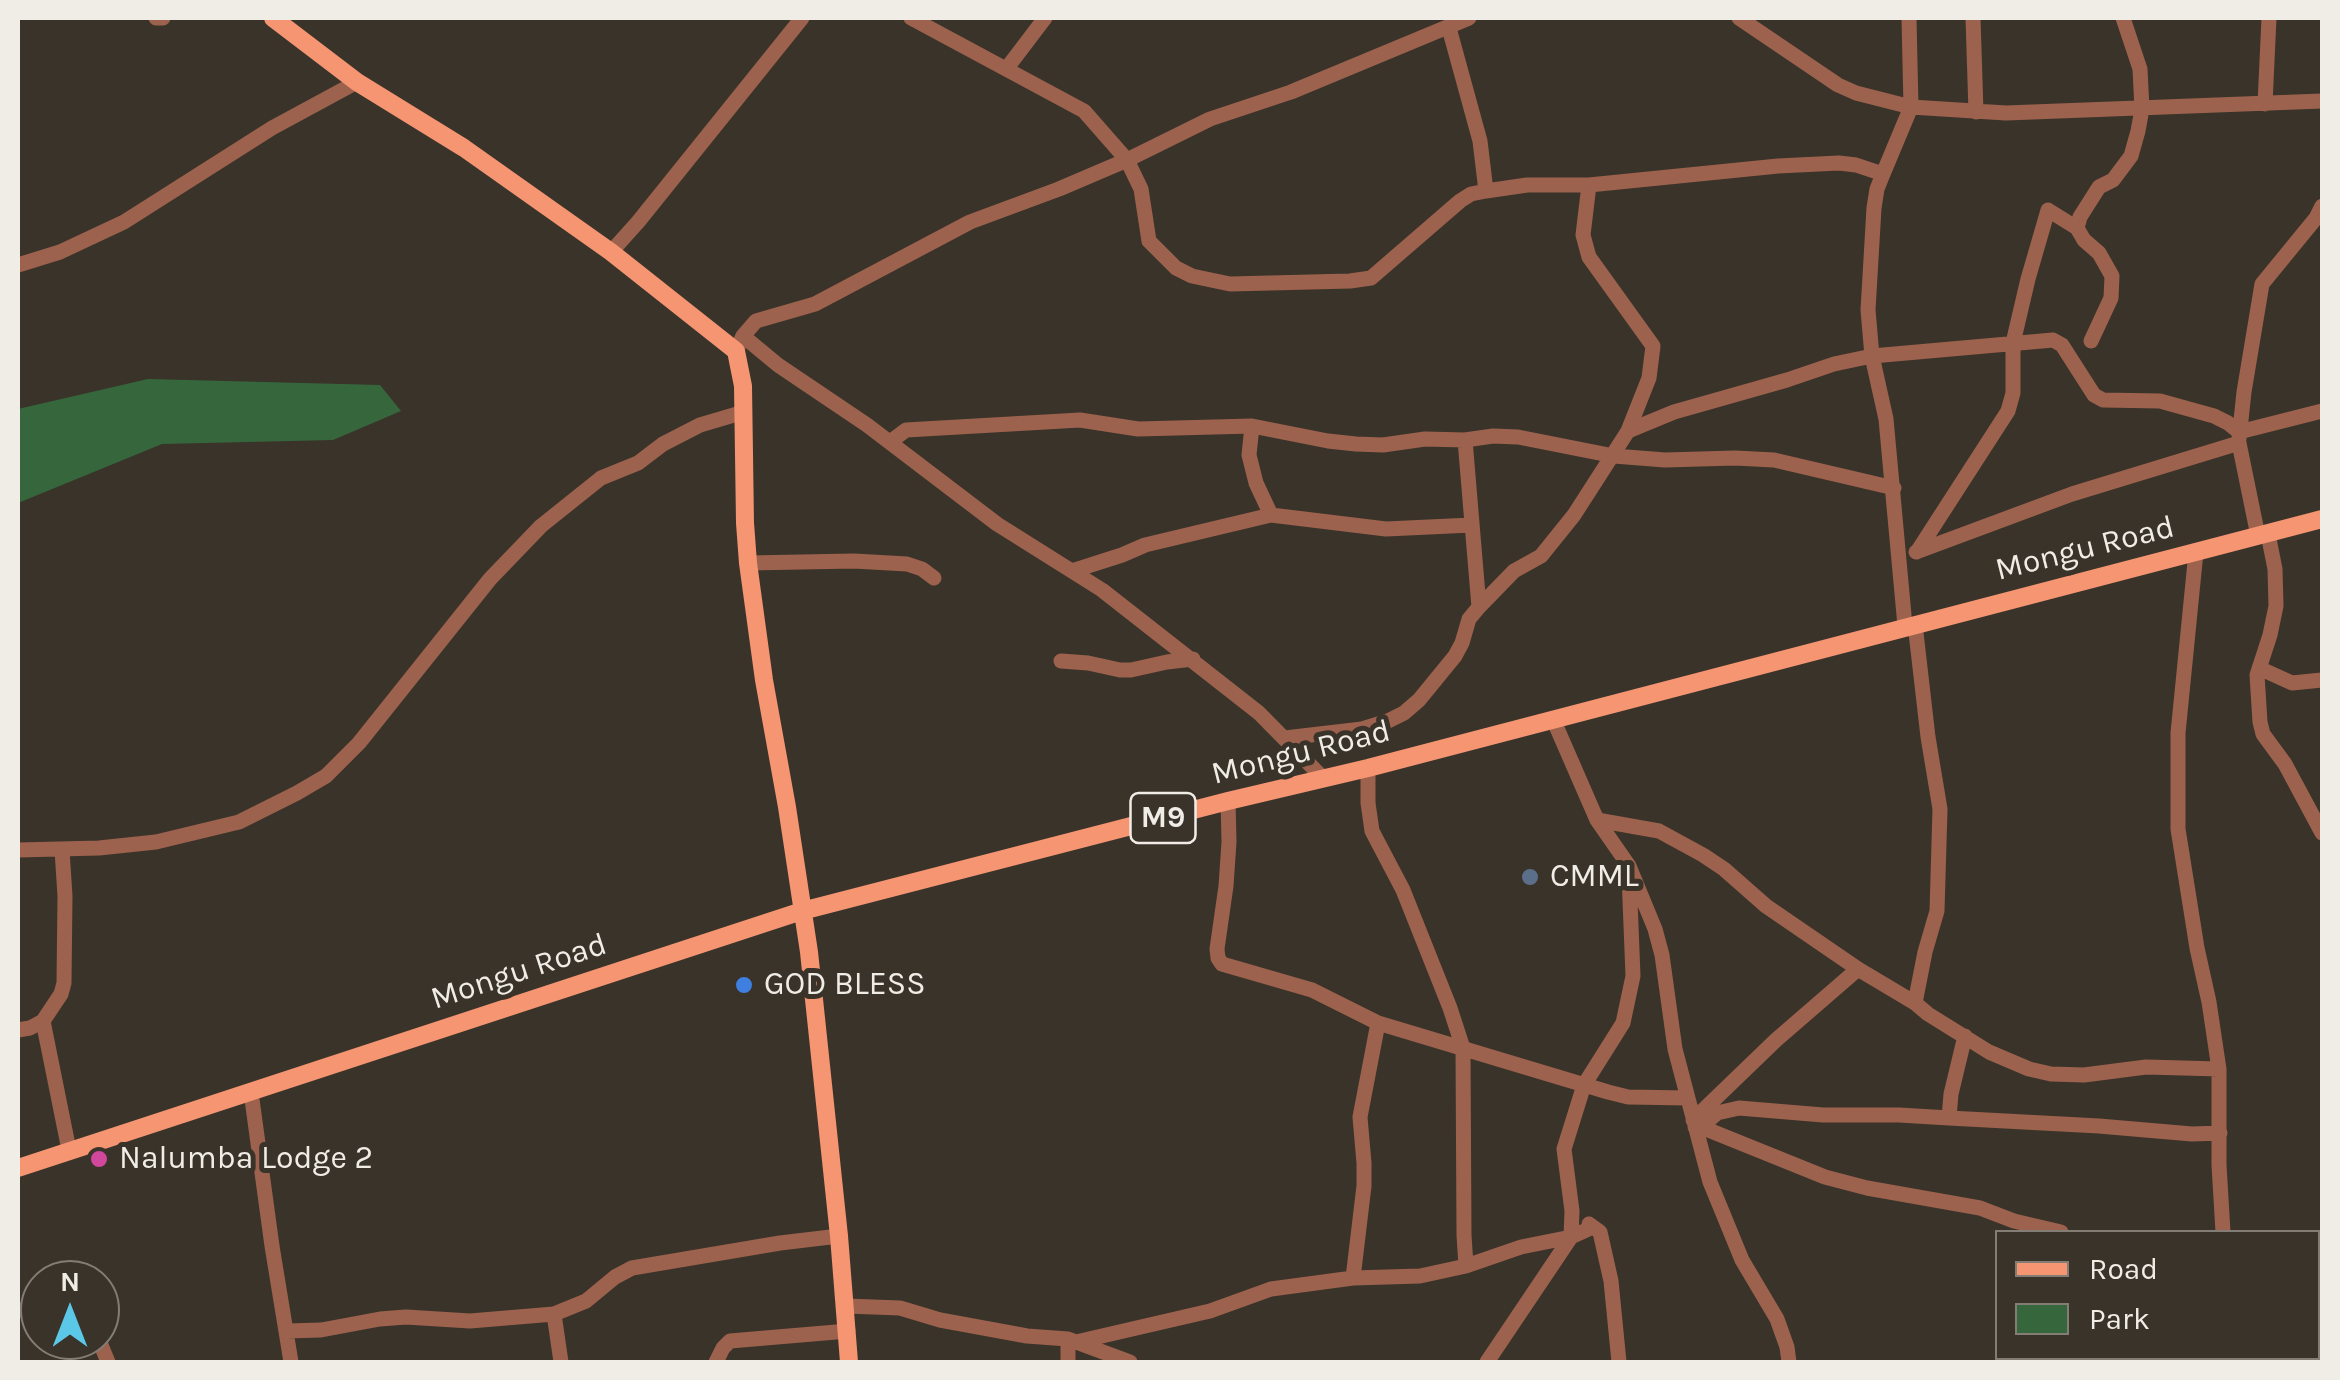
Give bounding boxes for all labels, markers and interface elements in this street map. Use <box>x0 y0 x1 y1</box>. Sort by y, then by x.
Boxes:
street label: Mongu Road <box>1992 508 2178 590</box>
street label: Mongu Road <box>1208 712 1394 794</box>
road number: M9 <box>1130 793 1196 843</box>
place label: CMML <box>1550 858 1639 896</box>
marker: CMML <box>1519 866 1541 888</box>
street label: Mongu Road <box>426 926 612 1018</box>
place label: GOD BLESS <box>764 966 926 1004</box>
marker: GOD BLESS <box>733 974 755 996</box>
place label: Nalumba Lodge 2 <box>119 1140 373 1178</box>
marker: Nalumba Lodge 2 <box>88 1148 110 1170</box>
legend <box>1995 1230 2320 1360</box>
text: Road <box>2089 1251 2158 1287</box>
north arrow <box>20 1260 120 1360</box>
text: N <box>60 1265 80 1298</box>
text: Park <box>2089 1301 2150 1337</box>

